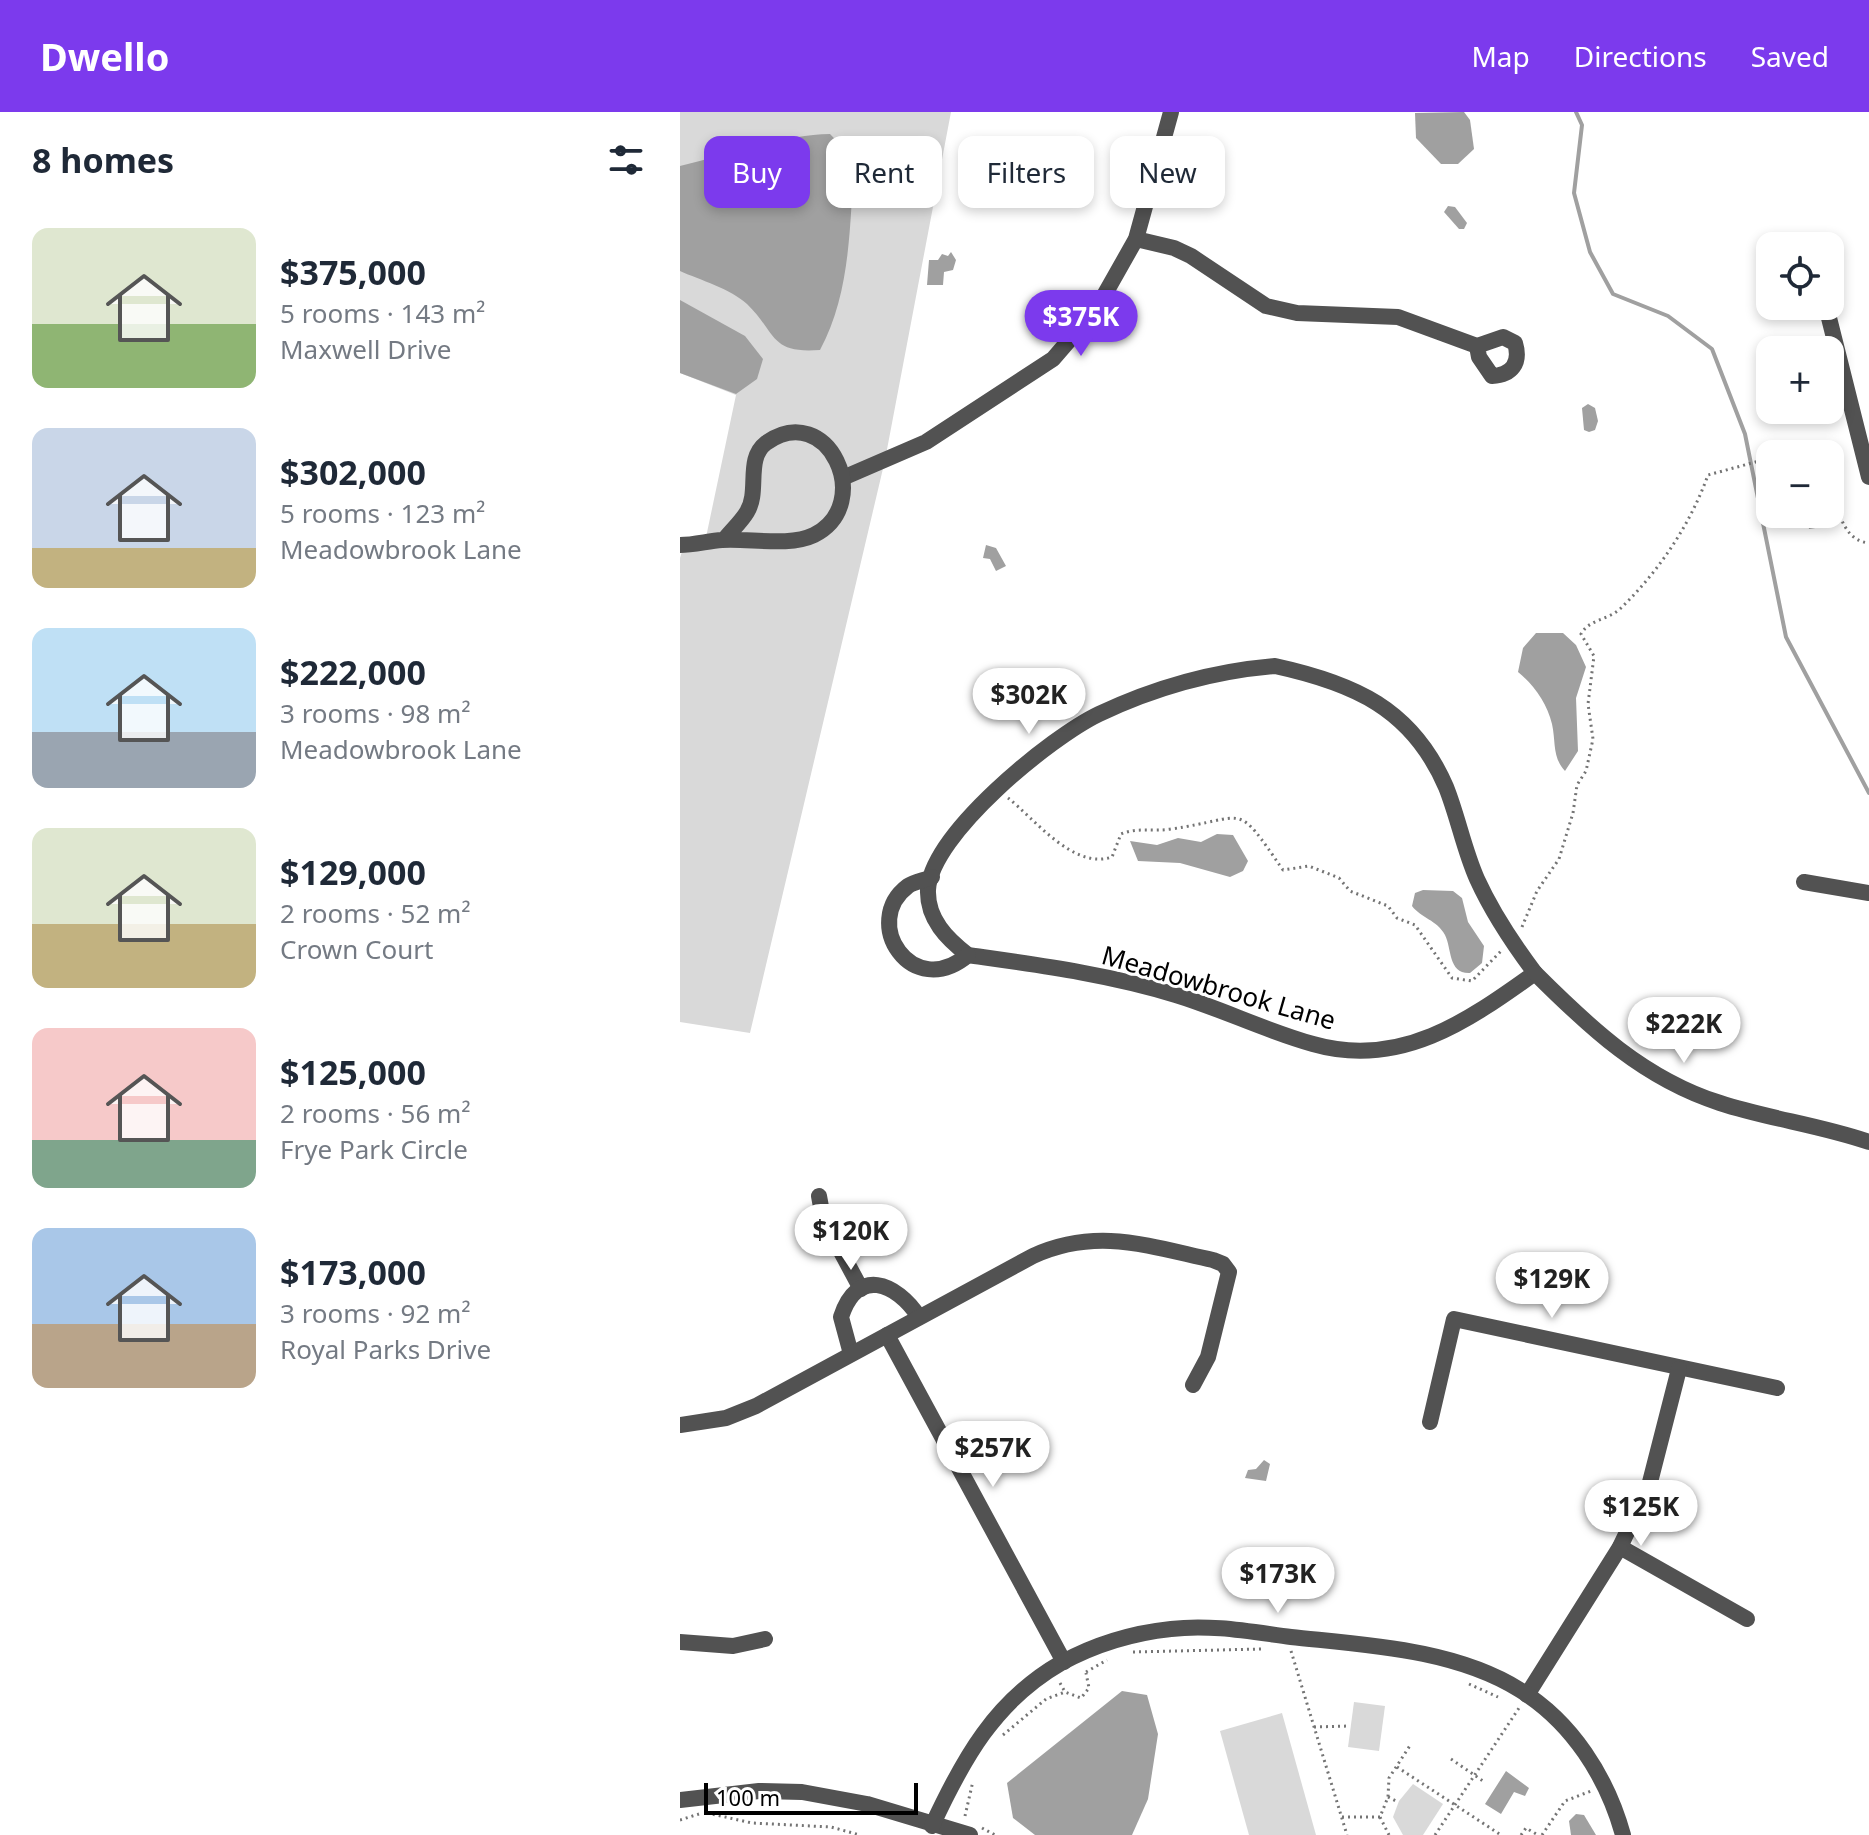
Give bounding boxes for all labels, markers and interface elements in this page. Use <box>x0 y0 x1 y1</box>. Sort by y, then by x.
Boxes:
text: Dwello <box>40 30 169 82</box>
text: Map <box>1471 37 1530 75</box>
text: Directions <box>1574 37 1707 75</box>
text: Saved <box>1751 37 1829 75</box>
chip: Buy <box>704 136 810 208</box>
chip: Rent <box>826 136 942 208</box>
chip: Filters <box>958 136 1094 208</box>
chip: New <box>1110 136 1225 208</box>
text: 8 homes <box>32 137 174 183</box>
icon: filters <box>604 138 648 182</box>
map controls <box>1756 232 1844 528</box>
button: locate <box>1756 232 1844 320</box>
text: $375,000 <box>280 249 426 295</box>
icon: home <box>96 260 192 356</box>
pin: $375K <box>1025 290 1137 358</box>
text: 5 rooms · 143 m² <box>280 295 485 331</box>
text: $375K <box>1043 298 1119 334</box>
text: Maxwell Drive <box>280 331 452 367</box>
button: + <box>1756 336 1844 424</box>
button: − <box>1756 440 1844 528</box>
text: $302,000 <box>280 449 426 495</box>
icon: home <box>96 460 192 556</box>
text: 5 rooms · 123 m² <box>280 495 485 531</box>
text: Meadowbrook Lane <box>280 531 522 567</box>
text: $222,000 <box>280 649 426 695</box>
icon: home <box>96 660 192 756</box>
pin: $302K <box>973 668 1085 736</box>
text: $302K <box>991 676 1067 712</box>
text: 3 rooms · 98 m² <box>280 695 470 731</box>
text: Meadowbrook Lane <box>280 731 522 767</box>
text: $129,000 <box>280 849 426 895</box>
icon: home <box>96 860 192 956</box>
text: 2 rooms · 52 m² <box>280 895 470 931</box>
text: Crown Court <box>280 931 433 967</box>
street label: Meadowbrook Lane <box>1098 936 1340 1038</box>
pin: $222K <box>1628 997 1740 1065</box>
text: $222K <box>1646 1005 1722 1041</box>
text: $125,000 <box>280 1049 426 1095</box>
icon: home <box>96 1060 192 1156</box>
text: 2 rooms · 56 m² <box>280 1095 470 1131</box>
text: Frye Park Circle <box>280 1131 468 1167</box>
pin: $120K <box>795 1204 907 1272</box>
text: $120K <box>813 1212 889 1248</box>
text: $173,000 <box>280 1249 426 1295</box>
pin: $129K <box>1496 1252 1608 1320</box>
icon: home <box>96 1260 192 1356</box>
text: $129K <box>1514 1260 1590 1296</box>
text: 3 rooms · 92 m² <box>280 1295 470 1331</box>
text: Royal Parks Drive <box>280 1331 491 1367</box>
pin: $257K <box>937 1421 1049 1489</box>
text: $257K <box>955 1429 1031 1465</box>
pin: $125K <box>1585 1480 1697 1548</box>
text: $125K <box>1603 1488 1679 1524</box>
pin: $173K <box>1222 1547 1334 1615</box>
text: $173K <box>1240 1555 1316 1591</box>
scale bar <box>704 1779 918 1815</box>
text: 100 m <box>716 1782 780 1812</box>

